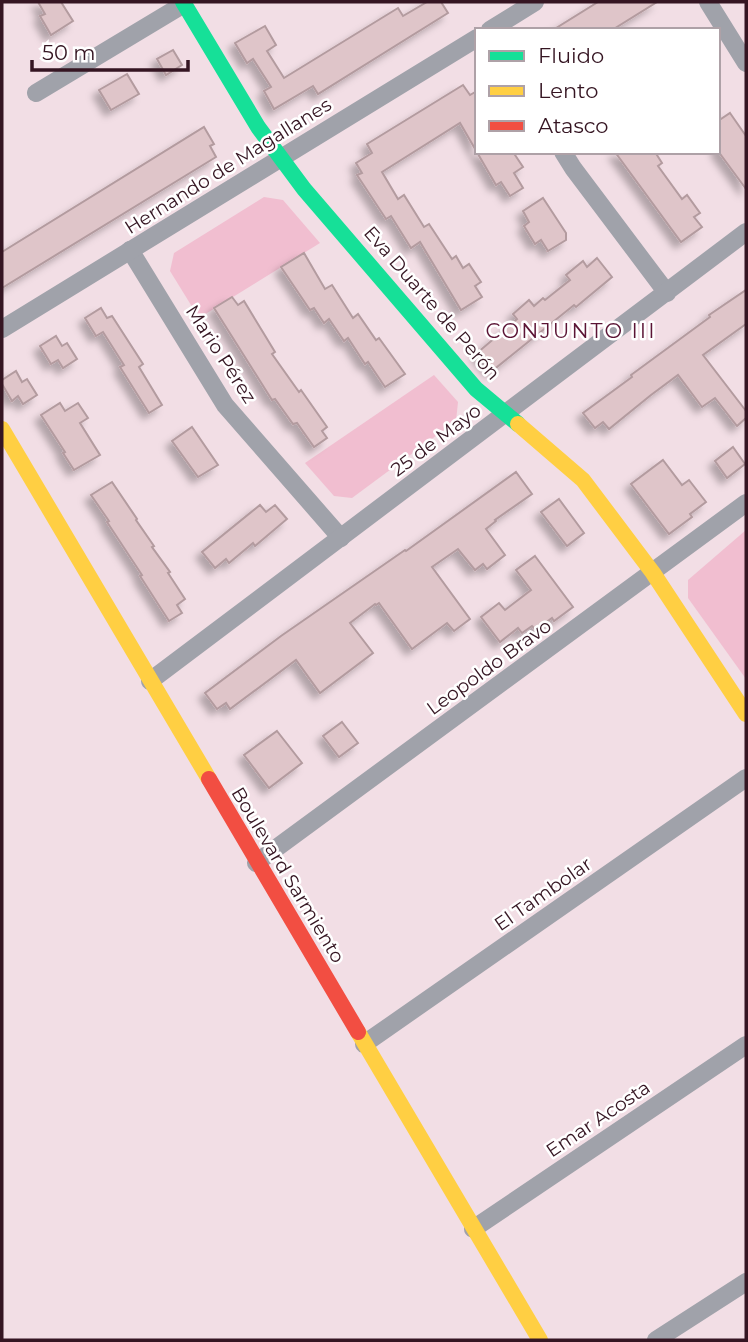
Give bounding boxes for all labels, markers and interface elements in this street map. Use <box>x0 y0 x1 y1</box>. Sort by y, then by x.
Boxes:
scale bar <box>32 28 187 72</box>
legend <box>475 28 720 154</box>
text: 50 m <box>42 40 96 65</box>
text: Fluido <box>538 43 604 68</box>
text: Lento <box>538 78 598 103</box>
street label: Hernando de Magallanes <box>121 93 335 239</box>
text: Atasco <box>538 113 609 138</box>
street label: Eva Duarte de Perón <box>359 221 505 385</box>
street label: Mario Pérez <box>181 301 261 407</box>
district label: CONJUNTO III <box>485 318 657 343</box>
street label: 25 de Mayo <box>386 399 486 481</box>
street label: Leopoldo Bravo <box>422 614 556 720</box>
street label: Boulevard Sarmiento <box>226 783 350 967</box>
street label: El Tambolar <box>490 852 596 936</box>
street label: Emar Acosta <box>542 1076 654 1162</box>

